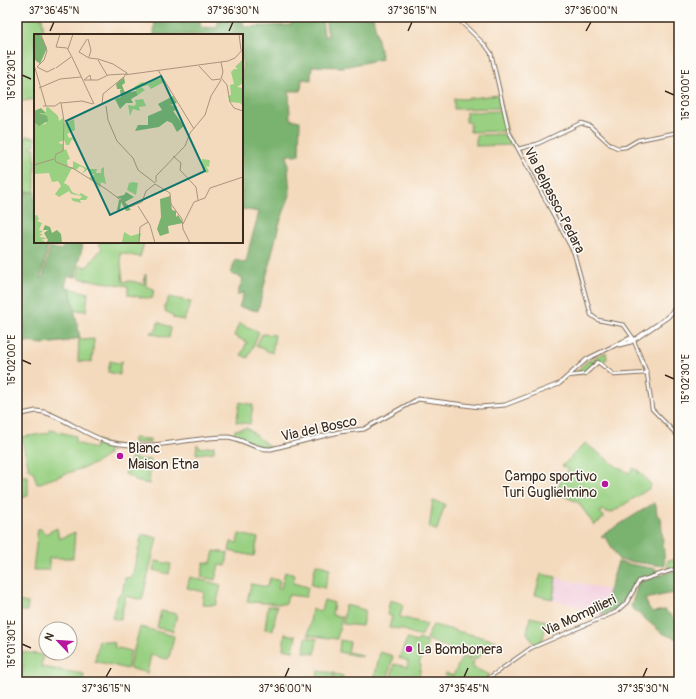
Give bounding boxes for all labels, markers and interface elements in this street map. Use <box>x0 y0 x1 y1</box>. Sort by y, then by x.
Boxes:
text: 37°36'45"N <box>29 5 80 17</box>
text: 37°36'30"N <box>207 5 259 17</box>
text: 37°36'15"N <box>388 5 437 17</box>
text: 37°36'00"N <box>564 5 618 17</box>
inset map <box>34 34 243 243</box>
text: 15°02'30"E <box>6 50 18 100</box>
text: 15°03'00"E <box>680 69 692 121</box>
street label: Via Belpasso-Pedara <box>520 144 589 256</box>
text: 15°02'00"E <box>6 334 18 386</box>
text: 15°02'30"E <box>680 354 692 404</box>
street label: Via del Bosco <box>280 412 359 445</box>
place label: Blanc Maison Etna <box>128 440 199 473</box>
marker: Blanc Maison Etna <box>115 451 125 461</box>
place label: Campo sportivo Turi Guglielmino <box>502 468 597 501</box>
marker: Campo sportivo Turi Guglielmino <box>600 479 610 489</box>
street label: Via Mompilieri <box>540 591 619 640</box>
text: 15°01'30"E <box>6 620 18 668</box>
north arrow <box>38 621 78 661</box>
text: N <box>42 630 57 643</box>
place label: La Bombonera <box>417 641 502 658</box>
marker: La Bombonera <box>404 644 414 654</box>
text: 37°36'15"N <box>82 683 131 695</box>
text: 37°36'00"N <box>258 683 312 695</box>
text: 37°35'45"N <box>439 683 489 695</box>
text: 37°35'30"N <box>617 683 669 695</box>

